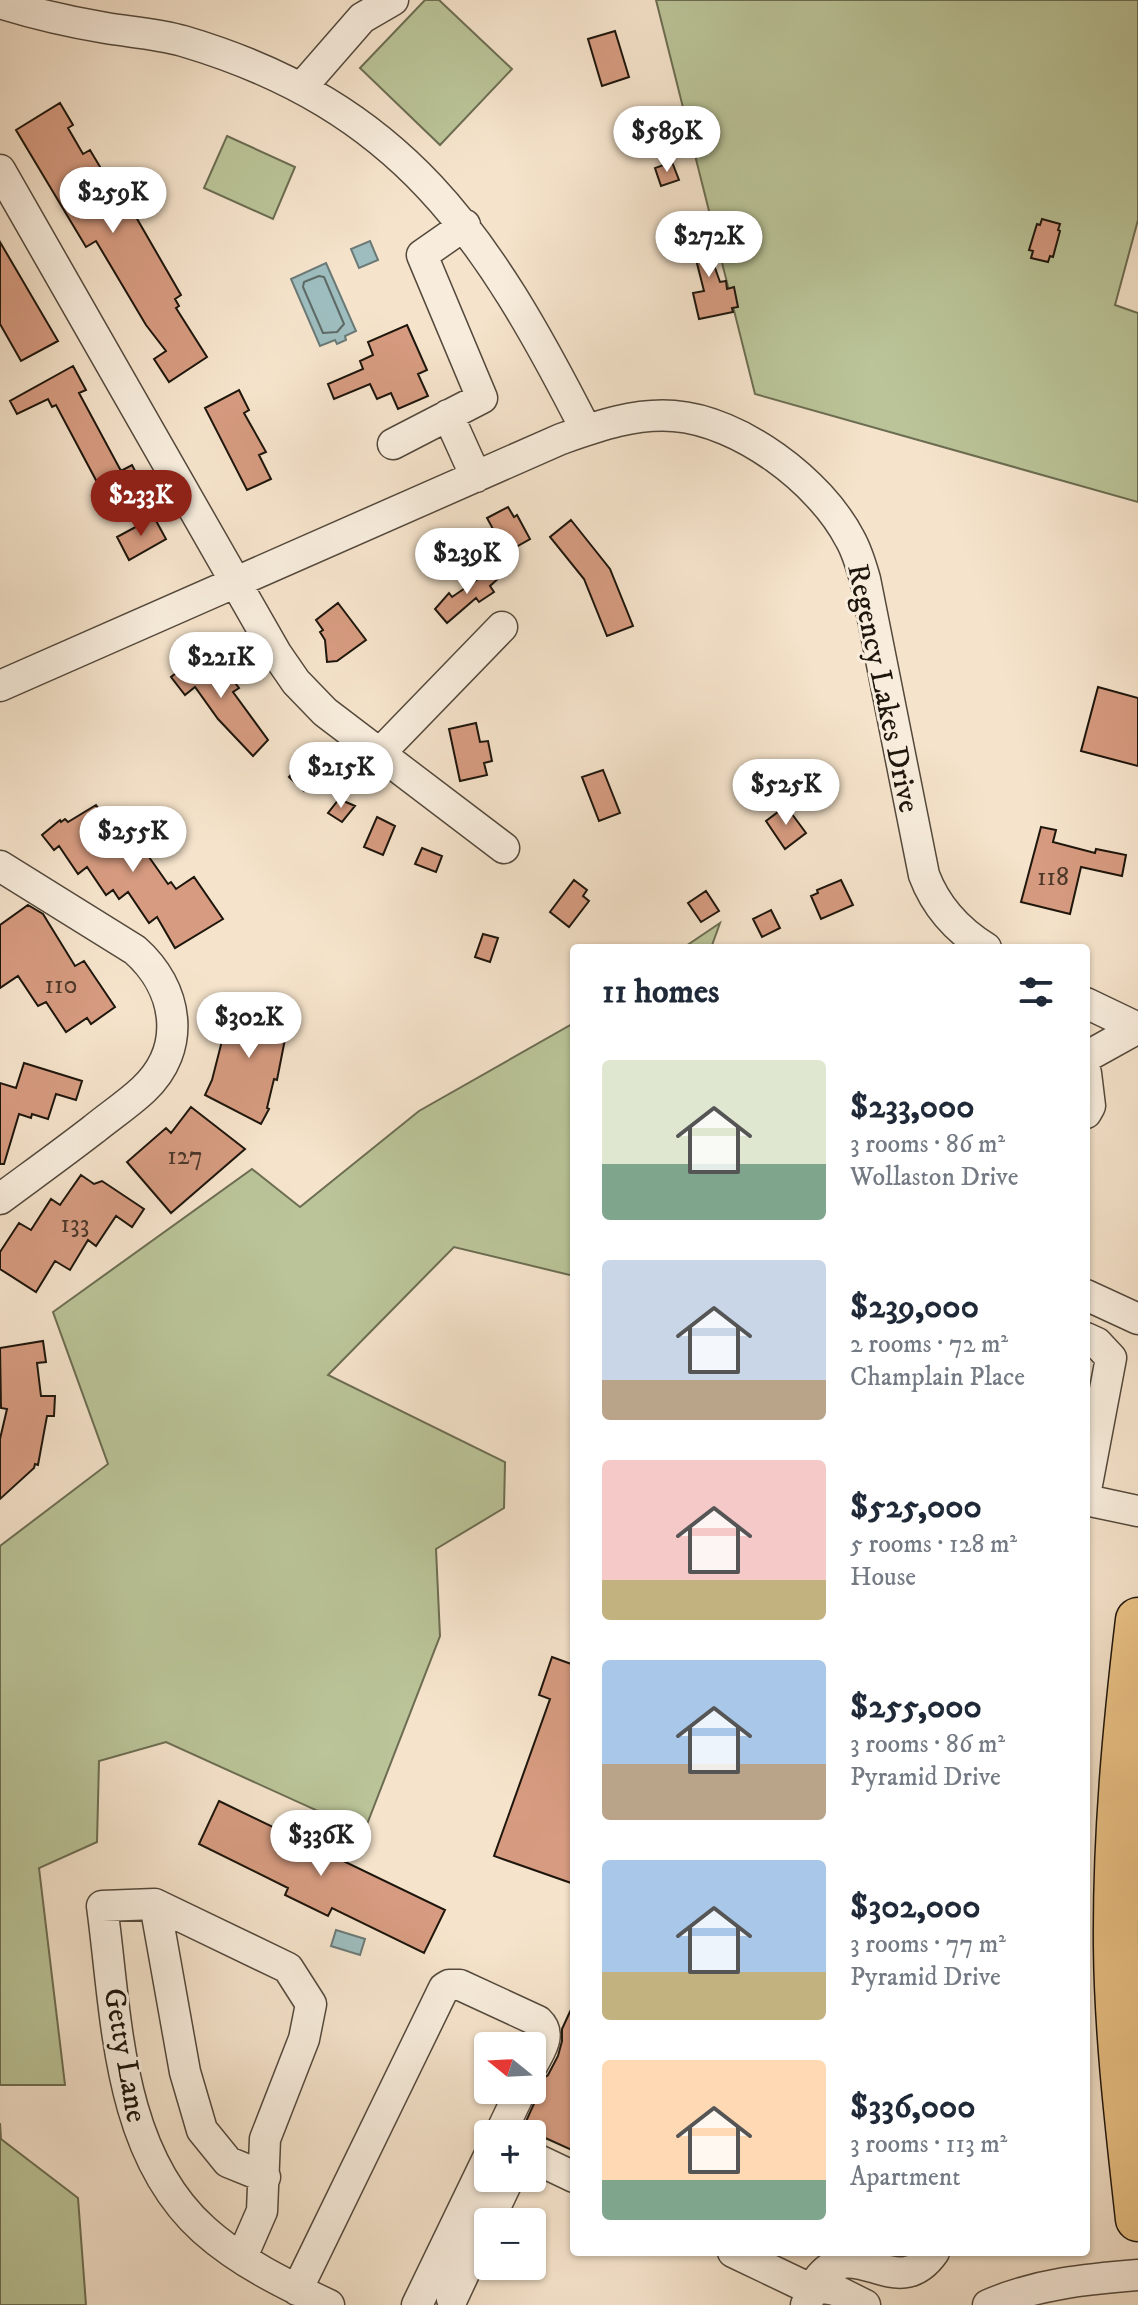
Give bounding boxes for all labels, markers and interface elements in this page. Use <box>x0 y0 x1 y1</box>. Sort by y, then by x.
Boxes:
pin: $589K <box>611 106 723 174</box>
text: $589K <box>631 115 703 148</box>
pin: $259K <box>57 167 169 235</box>
text: $259K <box>78 176 148 209</box>
pin: $272K <box>653 211 765 279</box>
text: $272K <box>673 220 745 253</box>
pin: $233K <box>85 470 197 538</box>
text: $233K <box>109 479 173 512</box>
pin: $239K <box>411 528 523 596</box>
text: $239K <box>433 537 501 570</box>
street label: Regency Lakes Drive <box>838 561 927 816</box>
pin: $221K <box>165 632 277 700</box>
text: $221K <box>187 641 255 674</box>
pin: $215K <box>285 742 397 810</box>
text: $215K <box>307 751 375 784</box>
pin: $525K <box>730 759 842 827</box>
text: $525K <box>751 768 821 801</box>
pin: $255K <box>77 806 189 874</box>
text: $255K <box>98 815 168 848</box>
house number: 118 <box>1037 861 1069 894</box>
house number: 110 <box>45 969 78 1002</box>
icon: filters <box>1014 970 1058 1014</box>
text: 11 homes <box>602 971 719 1013</box>
pin: $302K <box>193 992 305 1060</box>
text: $302K <box>215 1001 283 1034</box>
text: $233,000 <box>850 1086 975 1128</box>
icon: home <box>666 1092 762 1188</box>
text: 3 rooms · 86 m² <box>850 1128 1005 1161</box>
house number: 127 <box>167 1140 203 1173</box>
text: Wollaston Drive <box>850 1161 1018 1194</box>
house number: 133 <box>61 1208 89 1241</box>
text: $239,000 <box>850 1286 979 1328</box>
icon: home <box>666 1292 762 1388</box>
text: 2 rooms · 72 m² <box>850 1328 1008 1361</box>
text: Champlain Place <box>850 1361 1025 1394</box>
text: $525,000 <box>850 1486 982 1528</box>
icon: home <box>666 1492 762 1588</box>
text: 5 rooms · 128 m² <box>850 1528 1017 1561</box>
text: House <box>850 1561 916 1594</box>
text: $255,000 <box>850 1686 982 1728</box>
icon: home <box>666 1692 762 1788</box>
text: 3 rooms · 86 m² <box>850 1728 1005 1761</box>
text: Pyramid Drive <box>850 1761 1001 1794</box>
pin: $336K <box>265 1810 377 1878</box>
text: $336K <box>288 1819 354 1852</box>
text: $302,000 <box>850 1886 981 1928</box>
icon: home <box>666 1892 762 1988</box>
text: 3 rooms · 77 m² <box>850 1928 1006 1961</box>
text: Pyramid Drive <box>850 1961 1001 1994</box>
street label: Getty Lane <box>95 1985 155 2125</box>
north arrow <box>474 2032 546 2104</box>
map controls <box>474 2032 546 2280</box>
text: $336,000 <box>850 2086 976 2128</box>
icon: home <box>666 2092 762 2188</box>
button: + <box>474 2120 546 2192</box>
text: 3 rooms · 113 m² <box>850 2128 1007 2161</box>
text: Apartment <box>850 2161 961 2194</box>
button: − <box>474 2208 546 2280</box>

